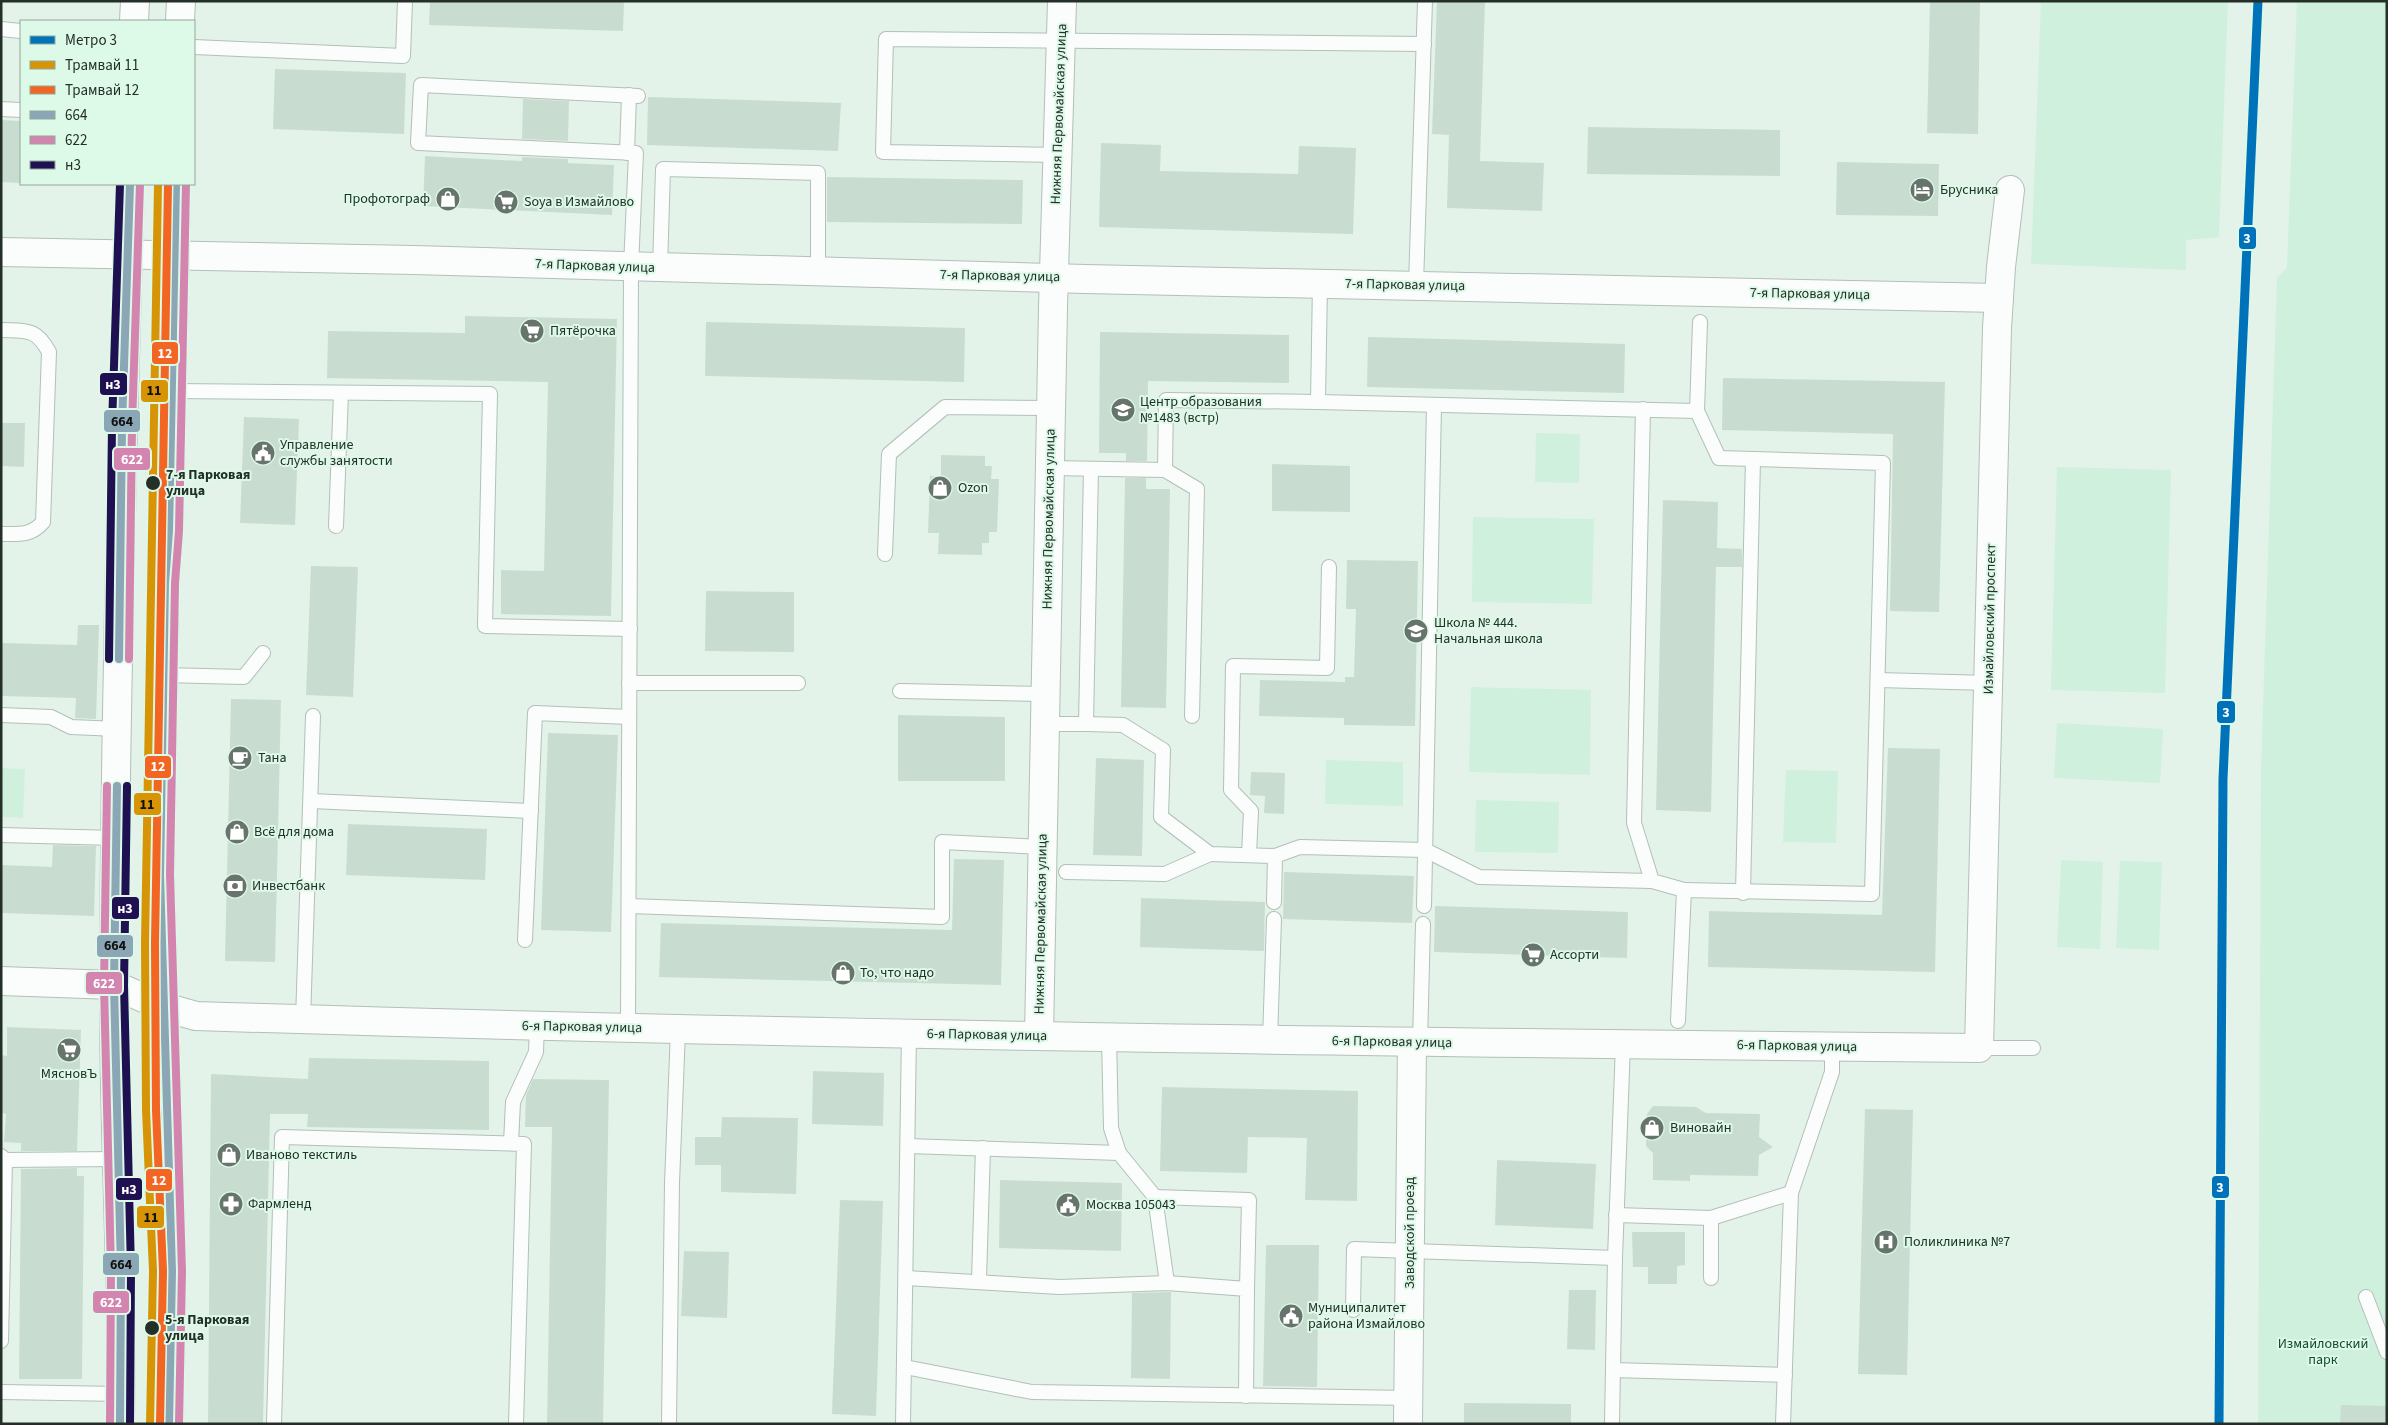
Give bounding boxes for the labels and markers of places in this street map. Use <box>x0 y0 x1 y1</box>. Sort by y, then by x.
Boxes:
hotel icon: Брусника <box>1909 177 1935 203</box>
place label: Брусника <box>1940 180 1998 200</box>
shop icon: Профотограф <box>435 186 461 212</box>
place label: Профотограф <box>343 189 430 209</box>
supermarket icon: Soya в Измайлово <box>493 189 519 215</box>
place label: Soya в Измайлово <box>524 192 634 212</box>
supermarket icon: Пятёрочка <box>519 318 545 344</box>
place label: Пятёрочка <box>550 321 616 341</box>
place label: Центр образования №1483 (встр) <box>1140 392 1262 428</box>
school or university icon: Центр образования №1483 (встр) <box>1110 397 1136 423</box>
place label: Управление cлужбы занятости <box>280 435 393 471</box>
public building icon: Управление cлужбы занятости <box>250 440 276 466</box>
place label: 7-я Парковая улица <box>166 465 250 501</box>
marker: 7-я Парковая улица <box>144 474 162 492</box>
shop icon: Ozon <box>927 475 953 501</box>
place label: Ozon <box>958 478 988 498</box>
place label: Школа № 444. Начальная школа <box>1434 613 1543 649</box>
school or university icon: Школа № 444. Начальная школа <box>1403 618 1429 644</box>
cafe icon: Тана <box>227 745 253 771</box>
place label: Тана <box>258 748 286 768</box>
shop icon: Всё для дома <box>224 819 250 845</box>
place label: Всё для дома <box>254 822 334 842</box>
bank icon: Инвестбанк <box>222 873 248 899</box>
place label: Инвестбанк <box>252 876 325 896</box>
supermarket icon: Ассорти <box>1520 942 1546 968</box>
place label: Ассорти <box>1550 945 1599 965</box>
shop icon: То, что надо <box>830 960 856 986</box>
place label: То, что надо <box>860 963 934 983</box>
supermarket icon: МясновЪ <box>56 1037 82 1063</box>
place label: МясновЪ <box>41 1064 97 1084</box>
shop icon: Виновайн <box>1639 1115 1665 1141</box>
place label: Виновайн <box>1670 1118 1732 1138</box>
shop icon: Иваново текстиль <box>216 1142 242 1168</box>
place label: Иваново текстиль <box>246 1145 357 1165</box>
pharmacy icon: Фармленд <box>218 1191 244 1217</box>
public building icon: Москва 105043 <box>1055 1192 1081 1218</box>
place label: Фармленд <box>248 1194 312 1214</box>
place label: Москва 105043 <box>1086 1195 1176 1215</box>
hospital icon: Поликлиника №7 <box>1873 1229 1899 1255</box>
place label: Поликлиника №7 <box>1904 1232 2010 1252</box>
place label: Муниципалитет района Измайлово <box>1308 1298 1425 1334</box>
public building icon: Муниципалитет района Измайлово <box>1278 1303 1304 1329</box>
place label: 5-я Парковая улица <box>165 1310 249 1346</box>
marker: 5-я Парковая улица <box>143 1319 161 1337</box>

